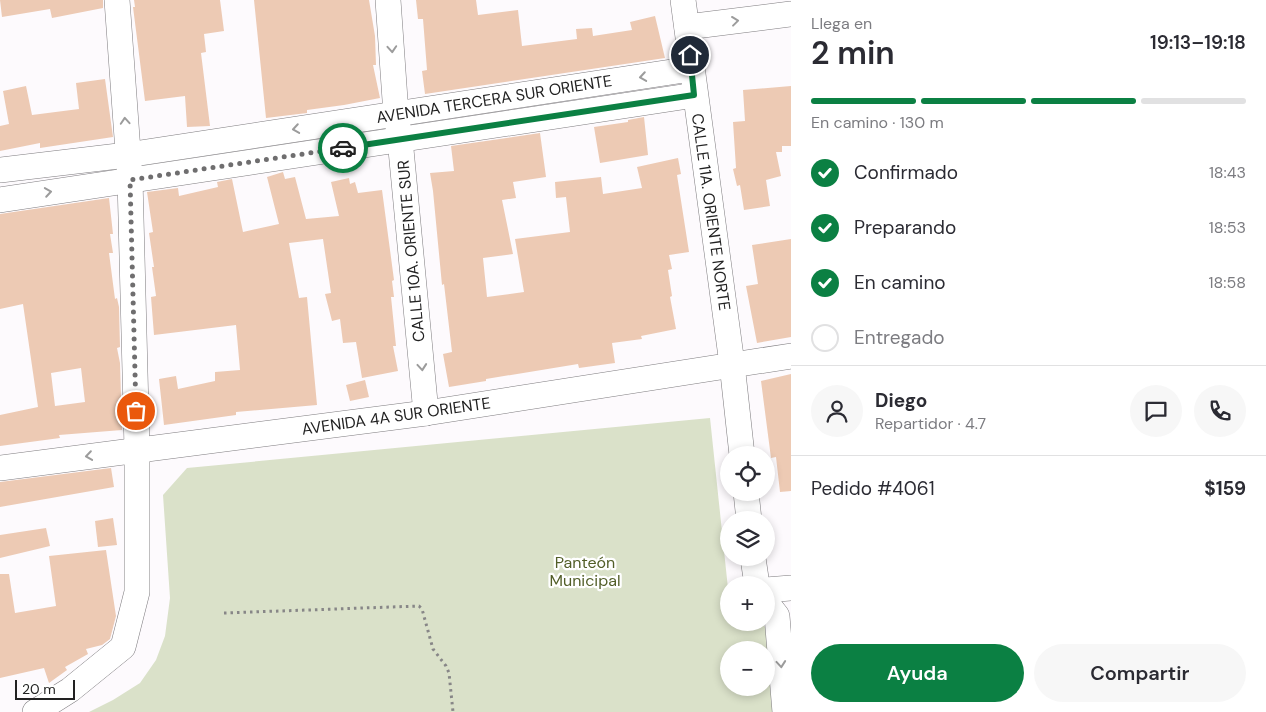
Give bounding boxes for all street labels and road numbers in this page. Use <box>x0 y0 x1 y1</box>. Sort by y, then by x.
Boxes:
street label: AVENIDA TERCERA SUR ORIENTE <box>375 70 613 128</box>
street label: CALLE 11A. ORIENTE NORTE <box>687 112 735 312</box>
street label: CALLE 10A. ORIENTE SUR <box>393 159 429 343</box>
street label: AVENIDA 4A SUR ORIENTE <box>300 392 492 440</box>

